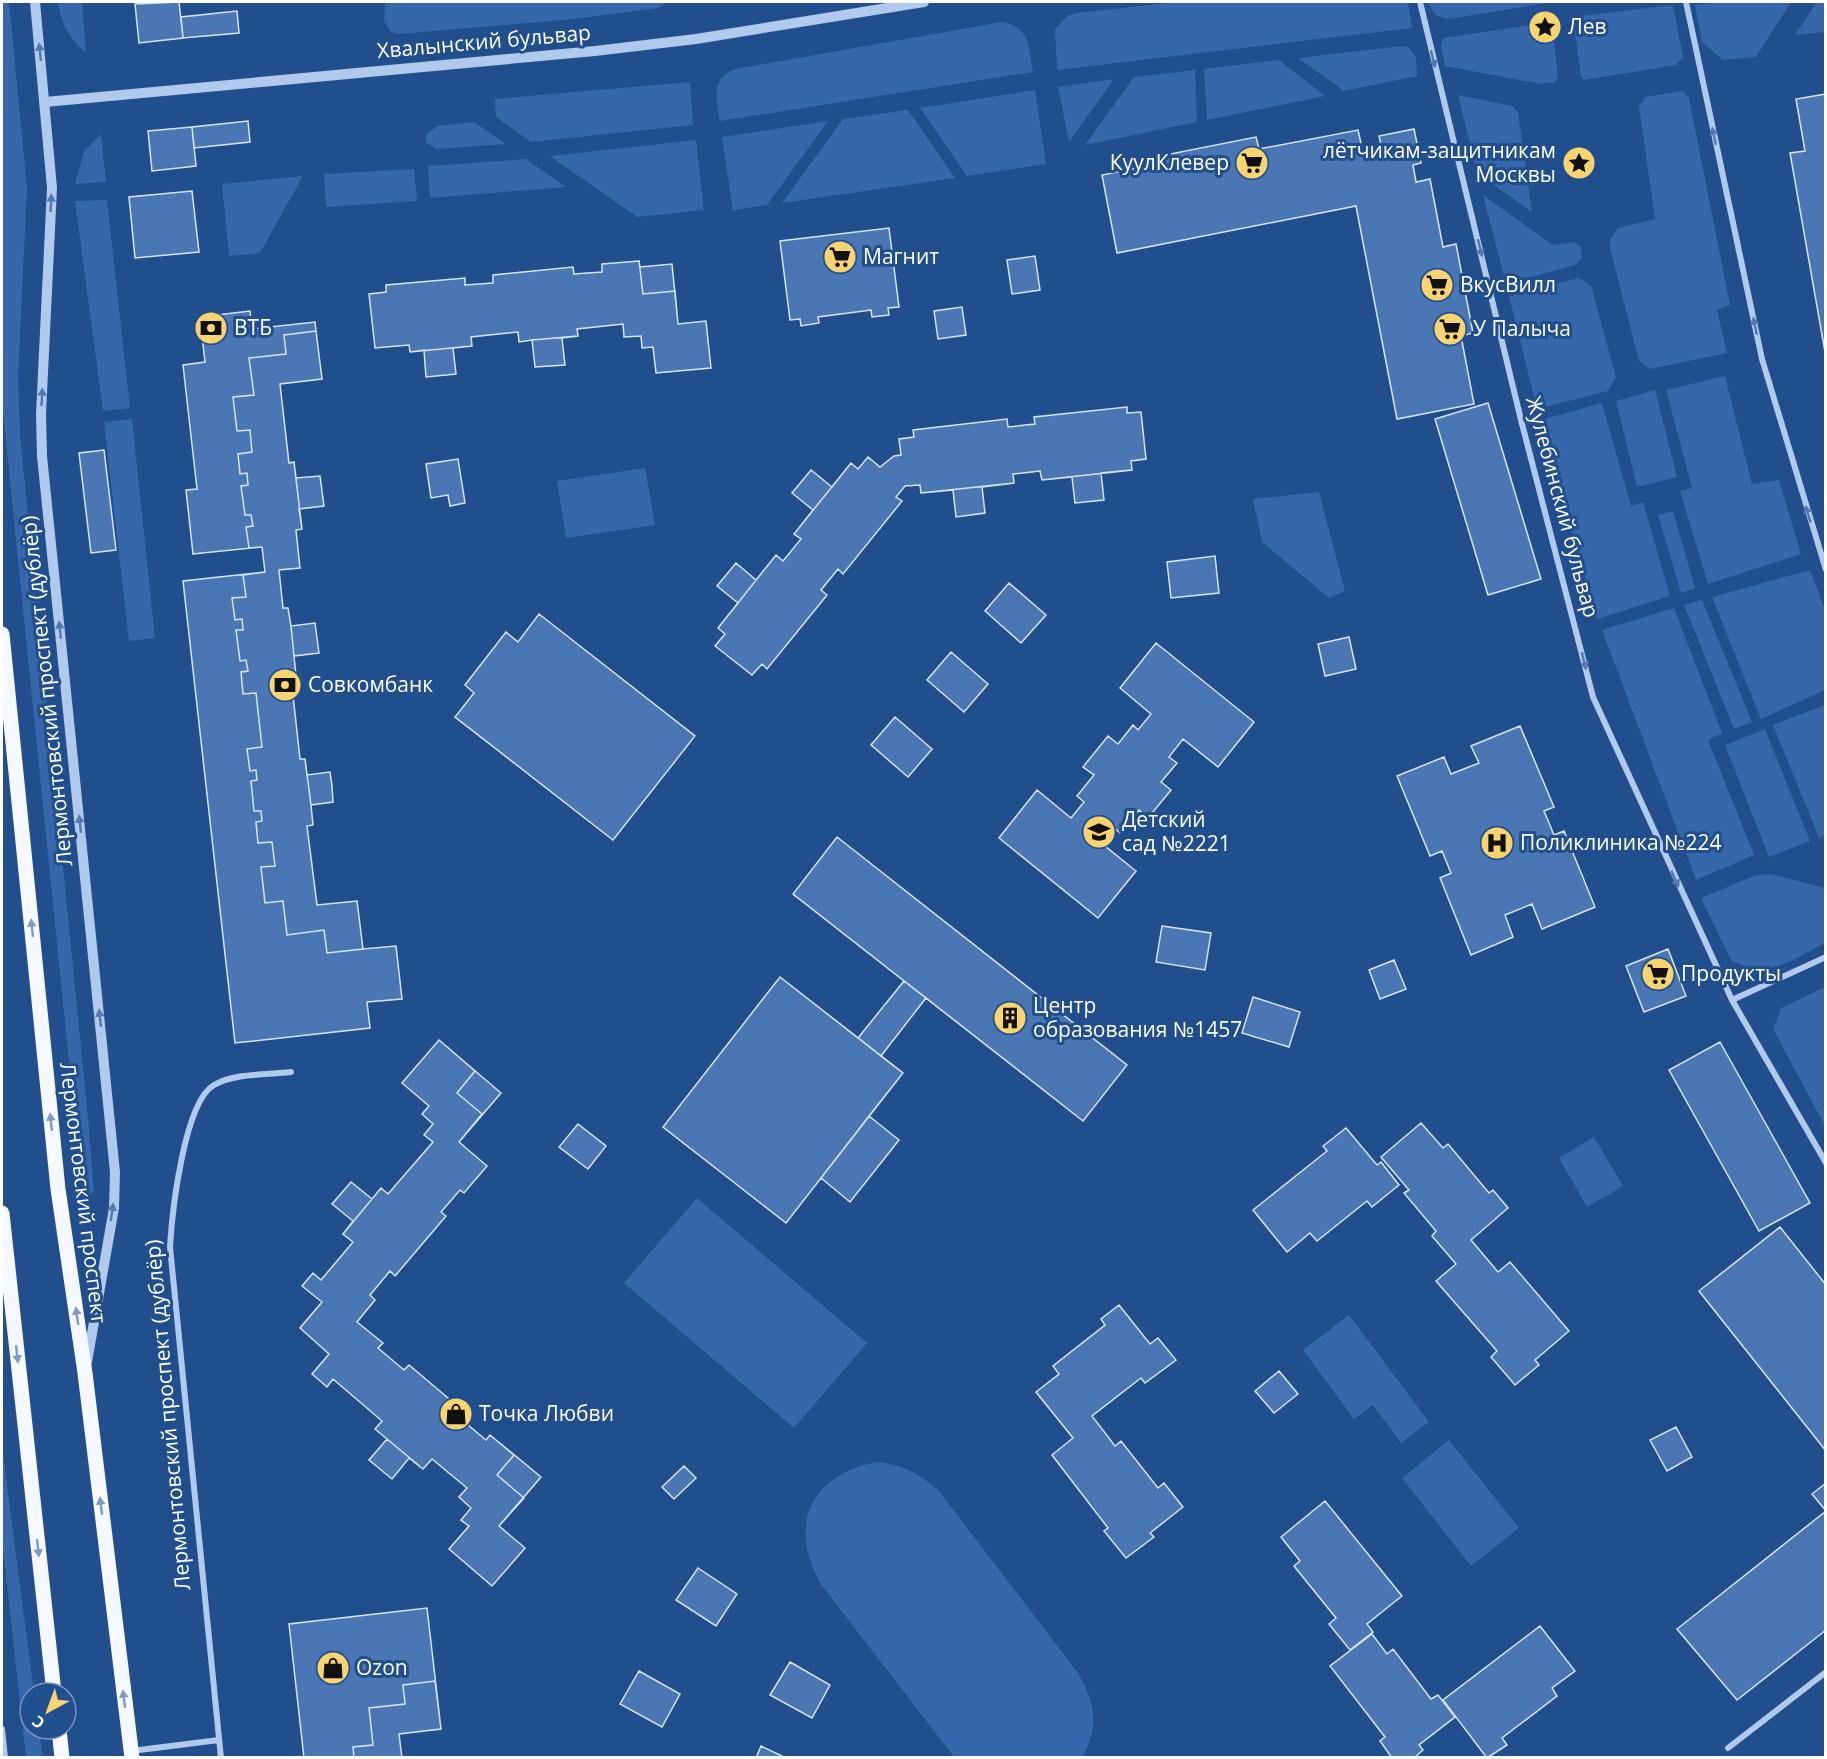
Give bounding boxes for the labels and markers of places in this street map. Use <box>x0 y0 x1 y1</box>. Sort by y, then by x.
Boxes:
place icon: Лев <box>1527 9 1563 45</box>
place label: Лев <box>1568 12 1607 40</box>
place label: лётчикам-защитникам Москвы <box>1323 136 1556 188</box>
supermarket icon: КуулКлевер <box>1234 145 1270 181</box>
place icon: лётчикам-защитникам Москвы <box>1561 145 1597 181</box>
place label: КуулКлевер <box>1110 148 1229 176</box>
supermarket icon: Магнит <box>822 239 858 275</box>
place label: Магнит <box>863 242 939 270</box>
supermarket icon: ВкусВилл <box>1419 267 1455 303</box>
place label: ВкусВилл <box>1460 270 1556 298</box>
bank icon: ВТБ <box>193 310 229 346</box>
supermarket icon: У Палыча <box>1432 311 1468 347</box>
place label: ВТБ <box>234 313 272 341</box>
place label: У Палыча <box>1473 314 1571 342</box>
bank icon: Совкомбанк <box>267 667 303 703</box>
place label: Совкомбанк <box>308 670 433 698</box>
place label: Детский сад №2221 <box>1122 805 1231 857</box>
school or university icon: Детский сад №2221 <box>1081 814 1117 850</box>
hospital icon: Поликлиника №224 <box>1479 825 1515 861</box>
place label: Поликлиника №224 <box>1520 828 1722 856</box>
supermarket icon: Продукты <box>1640 956 1676 992</box>
place label: Продукты <box>1681 959 1781 987</box>
place label: Центр образования №1457 <box>1033 991 1242 1043</box>
building icon: Центр образования №1457 <box>992 1000 1028 1036</box>
shop icon: Точка Любви <box>438 1396 474 1432</box>
place label: Точка Любви <box>479 1399 614 1427</box>
shop icon: Ozon <box>315 1650 351 1686</box>
place label: Ozon <box>356 1653 408 1681</box>

